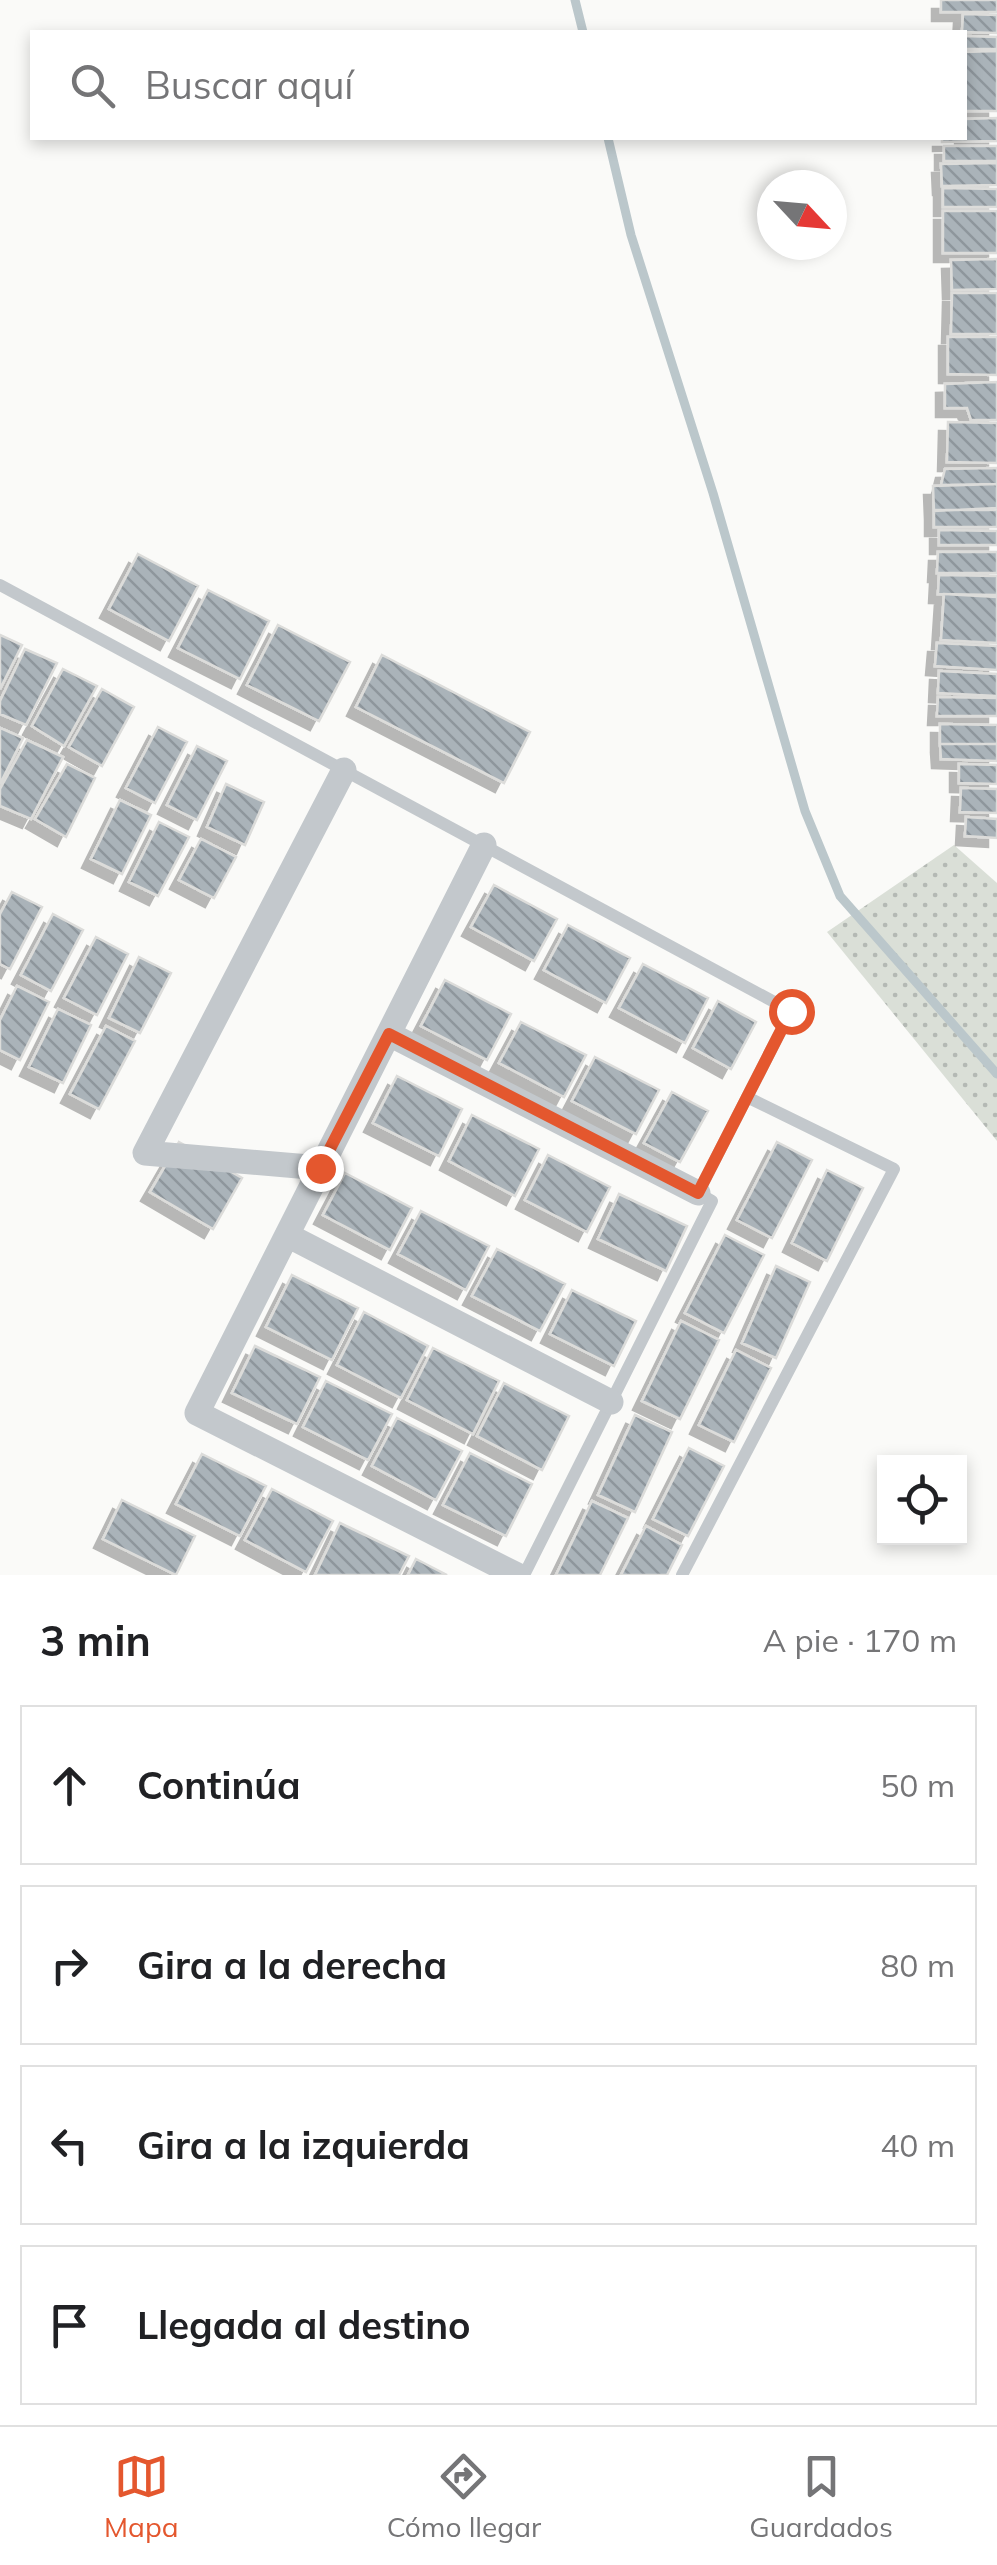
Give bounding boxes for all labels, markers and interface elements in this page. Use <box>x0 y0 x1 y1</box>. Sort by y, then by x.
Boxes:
search box <box>30 30 967 140</box>
icon: search <box>65 58 120 113</box>
text: Buscar aquí <box>145 61 353 109</box>
north arrow <box>757 170 847 260</box>
route start <box>769 989 815 1035</box>
route end <box>298 1146 344 1192</box>
map controls <box>877 1455 967 1545</box>
button: locate <box>877 1455 967 1545</box>
text: 3 min <box>40 1614 151 1667</box>
text: A pie · 170 m <box>763 1620 957 1660</box>
icon: ahead <box>42 1758 97 1813</box>
text: Continúa <box>137 1761 301 1809</box>
text: 50 m <box>880 1765 955 1805</box>
icon: right <box>42 1938 97 1993</box>
text: Gira a la derecha <box>137 1941 447 1989</box>
text: 80 m <box>880 1945 955 1985</box>
icon: left <box>42 2118 97 2173</box>
text: Gira a la izquierda <box>137 2121 470 2169</box>
text: 40 m <box>880 2125 955 2165</box>
icon: arrive <box>42 2298 97 2353</box>
text: Llegada al destino <box>137 2301 471 2349</box>
tab: Mapa <box>104 2449 179 2544</box>
tab: Cómo llegar <box>387 2449 541 2544</box>
tab: Guardados <box>749 2449 893 2544</box>

